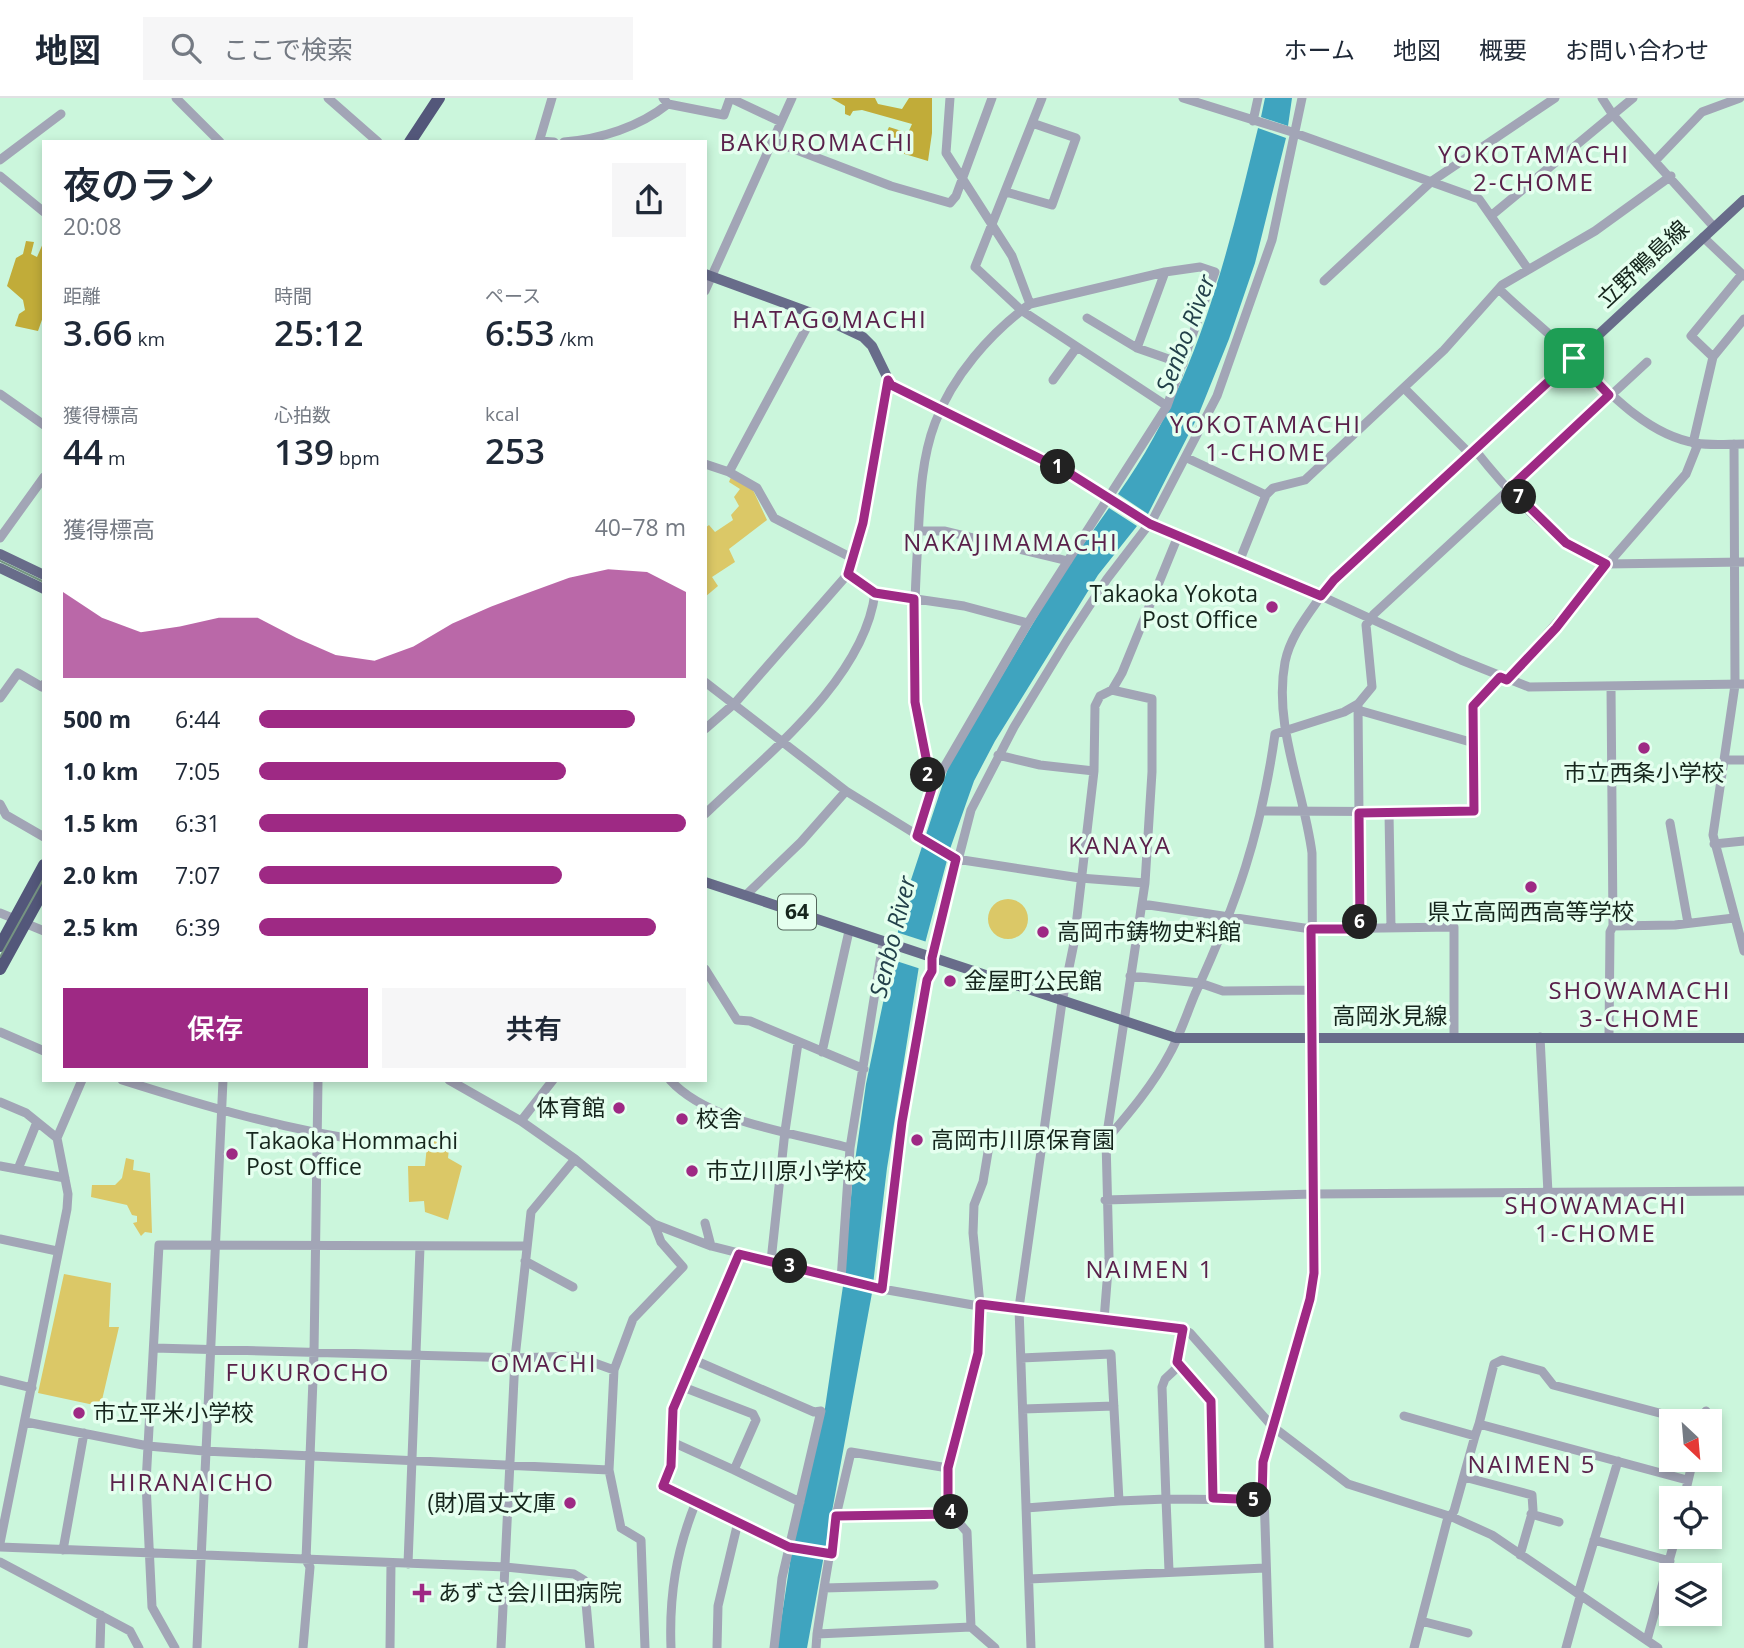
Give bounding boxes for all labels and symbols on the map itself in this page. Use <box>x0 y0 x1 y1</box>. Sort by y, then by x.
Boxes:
district label: BAKUROMACHI <box>720 125 914 158</box>
district label: YOKOTAMACHI 2-CHOME <box>1438 137 1630 198</box>
street label: 立野鴨島線 <box>1589 212 1695 314</box>
water label: Senbo River <box>1147 268 1223 397</box>
district label: HATAGOMACHI <box>732 302 928 335</box>
pin <box>1544 328 1604 388</box>
district label: YOKOTAMACHI 1-CHOME <box>1170 407 1362 468</box>
pin: 1 <box>1040 450 1076 484</box>
pin: 7 <box>1502 480 1536 514</box>
district label: NAKAJIMAMACHI <box>903 525 1119 558</box>
place label: Takaoka Yokota Post Office <box>1089 577 1258 635</box>
marker: Takaoka Yokota Post Office <box>1264 599 1280 615</box>
marker: 市立西条小学校 <box>1636 740 1652 756</box>
place label: 市立西条小学校 <box>1564 756 1725 788</box>
pin: 2 <box>911 758 946 792</box>
district label: KANAYA <box>1068 828 1172 861</box>
water label: Senbo River <box>861 871 923 1001</box>
marker: 県立高岡西高等学校 <box>1523 879 1539 895</box>
road number: 64 <box>778 894 816 930</box>
place label: 県立高岡西高等学校 <box>1428 895 1635 927</box>
pin: 6 <box>1342 904 1378 940</box>
place label: 高岡市鋳物史料館 <box>1057 915 1241 947</box>
marker: 高岡市鋳物史料館 <box>1035 924 1051 940</box>
place label: 金屋町公民館 <box>964 964 1102 996</box>
marker: 金屋町公民館 <box>942 973 958 989</box>
district label: SHOWAMACHI 3-CHOME <box>1548 973 1732 1034</box>
street label: 高岡氷見線 <box>1333 999 1448 1031</box>
place label: 体育館 <box>536 1091 605 1123</box>
marker: 体育館 <box>611 1100 627 1116</box>
place label: 校舎 <box>696 1102 742 1134</box>
marker: 校舎 <box>674 1111 690 1127</box>
place label: 高岡市川原保育園 <box>931 1123 1115 1155</box>
place label: Takaoka Hommachi Post Office <box>246 1124 458 1182</box>
marker: 高岡市川原保育園 <box>909 1132 925 1148</box>
marker: Takaoka Hommachi Post Office <box>224 1146 240 1162</box>
place label: 市立川原小学校 <box>706 1154 867 1186</box>
marker: 市立川原小学校 <box>684 1163 700 1179</box>
district label: SHOWAMACHI 1-CHOME <box>1504 1188 1688 1249</box>
pin: 3 <box>772 1248 808 1284</box>
district label: NAIMEN 1 <box>1086 1252 1214 1285</box>
district label: OMACHI <box>491 1346 597 1379</box>
district label: FUKUROCHO <box>225 1355 391 1388</box>
place label: 市立平米小学校 <box>93 1396 254 1428</box>
marker: 市立平米小学校 <box>71 1405 87 1421</box>
north arrow <box>1659 1409 1722 1472</box>
district label: NAIMEN 5 <box>1468 1447 1596 1480</box>
district label: HIRANAICHO <box>109 1465 275 1498</box>
pin: 5 <box>1236 1482 1272 1518</box>
place label: (財)眉丈文庫 <box>427 1486 556 1518</box>
pin: 4 <box>934 1494 968 1530</box>
marker: (財)眉丈文庫 <box>562 1495 578 1511</box>
place label: あずさ会川田病院 <box>438 1576 622 1608</box>
marker: あずさ会川田病院 <box>412 1583 432 1603</box>

